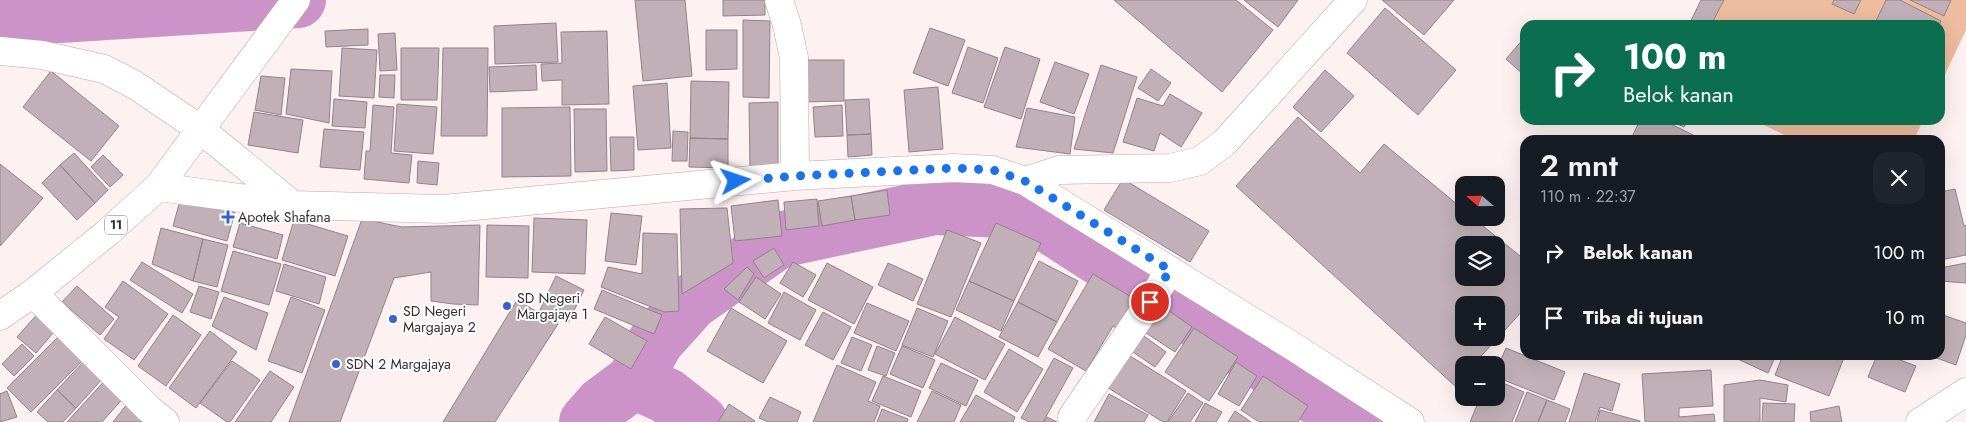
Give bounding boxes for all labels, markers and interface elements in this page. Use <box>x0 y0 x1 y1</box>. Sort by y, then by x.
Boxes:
text: 100 m <box>1623 32 1726 82</box>
icon: right <box>1540 40 1605 105</box>
text: Belok kanan <box>1623 78 1734 110</box>
text: 2 mnt <box>1540 144 1618 187</box>
button: close <box>1873 152 1925 204</box>
position arrow <box>709 154 761 206</box>
north arrow <box>1455 176 1505 226</box>
map controls <box>1455 176 1505 406</box>
text: 110 m · 22:37 <box>1540 185 1636 208</box>
place label: Apotek Shafana <box>238 207 330 227</box>
marker: Apotek Shafana <box>222 211 234 223</box>
road number: 11 <box>105 216 127 234</box>
button: layers <box>1455 236 1505 286</box>
icon: right <box>1540 239 1568 267</box>
text: Belok kanan <box>1583 239 1693 266</box>
text: 100 m <box>1873 239 1925 266</box>
pin <box>1129 281 1171 323</box>
place label: SD Negeri Margajaya 1 <box>517 288 588 324</box>
icon: arrive <box>1136 288 1164 316</box>
button: + <box>1455 296 1505 346</box>
marker: SD Negeri Margajaya 1 <box>501 300 513 312</box>
place label: SD Negeri Margajaya 2 <box>403 301 476 337</box>
icon: arrive <box>1540 304 1568 332</box>
text: Tiba di tujuan <box>1583 304 1703 331</box>
text: 10 m <box>1885 304 1925 331</box>
marker: SD Negeri Margajaya 2 <box>387 313 399 325</box>
place label: SDN 2 Margajaya <box>346 354 451 374</box>
button: − <box>1455 356 1505 406</box>
marker: SDN 2 Margajaya <box>330 358 342 370</box>

